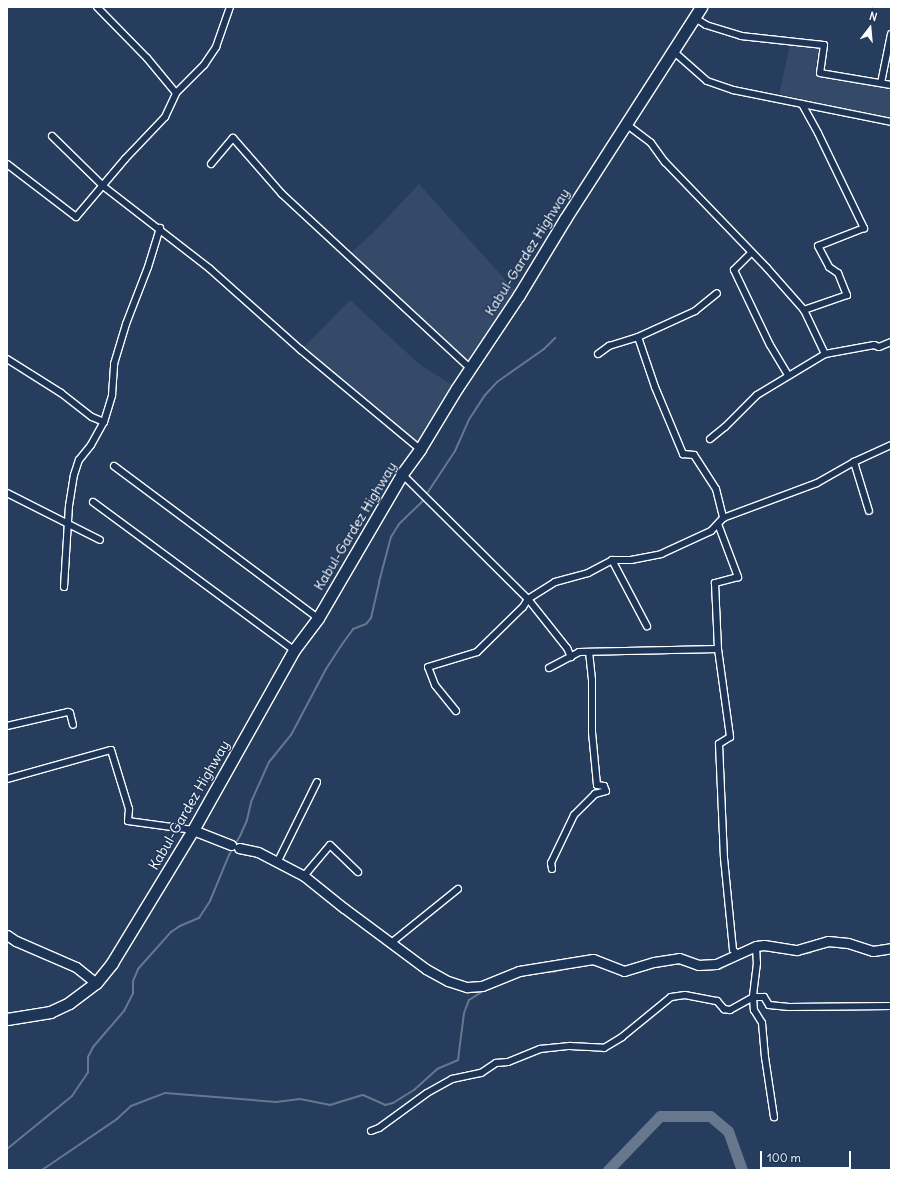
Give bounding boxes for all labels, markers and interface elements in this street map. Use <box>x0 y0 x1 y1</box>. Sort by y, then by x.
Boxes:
north arrow <box>850 8 890 48</box>
text: N <box>868 9 879 24</box>
street label: Kabul-Gardez Highway <box>481 185 573 319</box>
street label: Kabul-Gardez Highway <box>310 459 400 593</box>
street label: Kabul-Gardez Highway <box>145 737 233 873</box>
scale bar <box>762 1143 853 1169</box>
text: 100 m <box>767 1150 801 1165</box>

